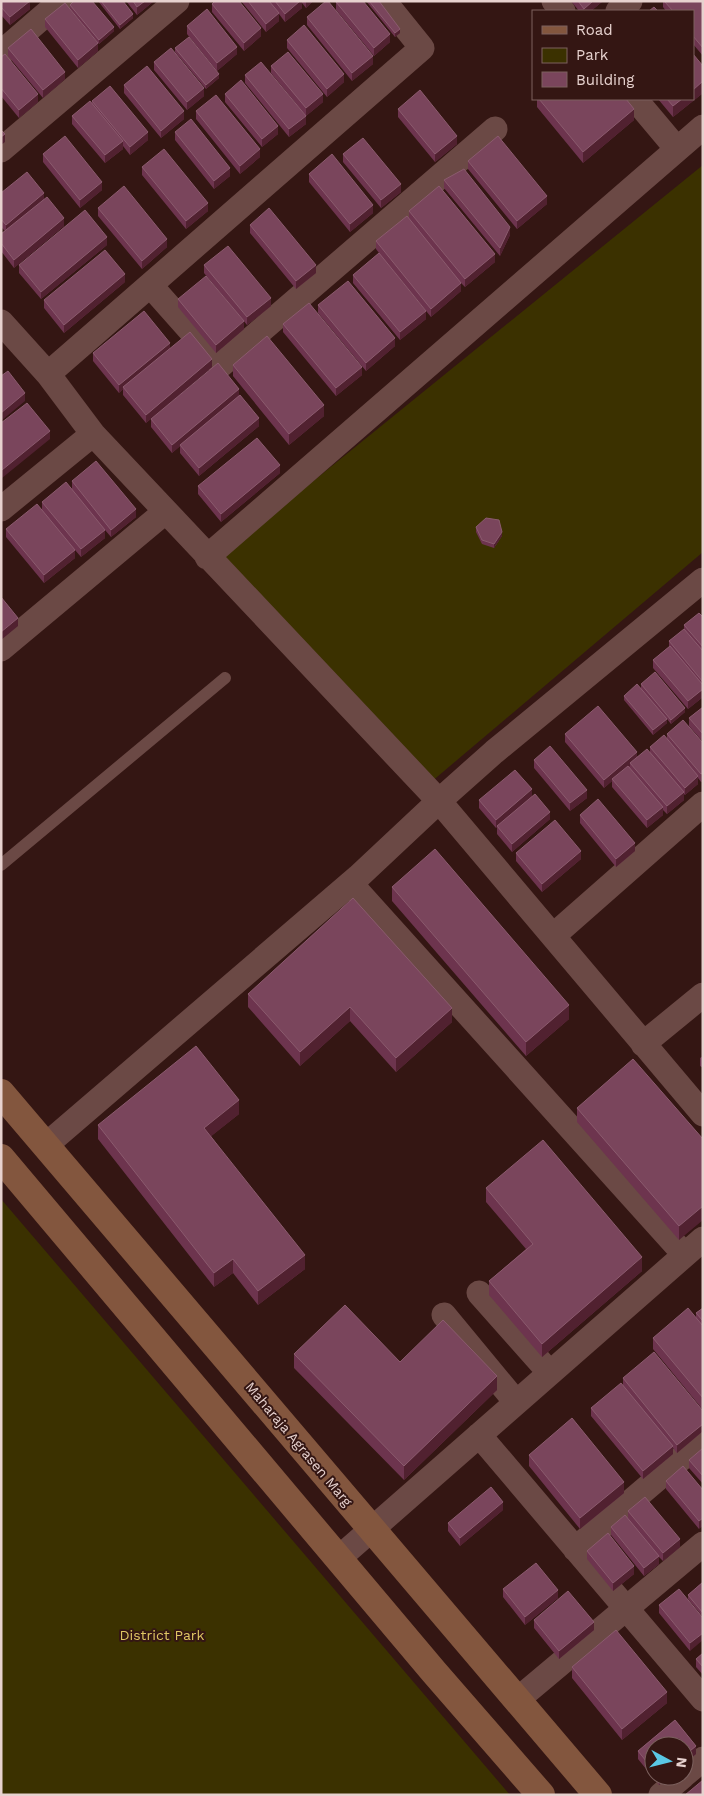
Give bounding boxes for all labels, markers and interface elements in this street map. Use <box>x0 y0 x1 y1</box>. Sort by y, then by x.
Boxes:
legend <box>532 10 694 100</box>
text: Road <box>576 21 613 39</box>
text: Park <box>576 46 609 64</box>
text: Building <box>576 71 634 89</box>
street label: Maharaja Agrasen Marg <box>242 1379 356 1510</box>
park label: District Park <box>119 1627 205 1643</box>
north arrow <box>644 1736 694 1786</box>
text: N <box>673 1756 690 1769</box>

